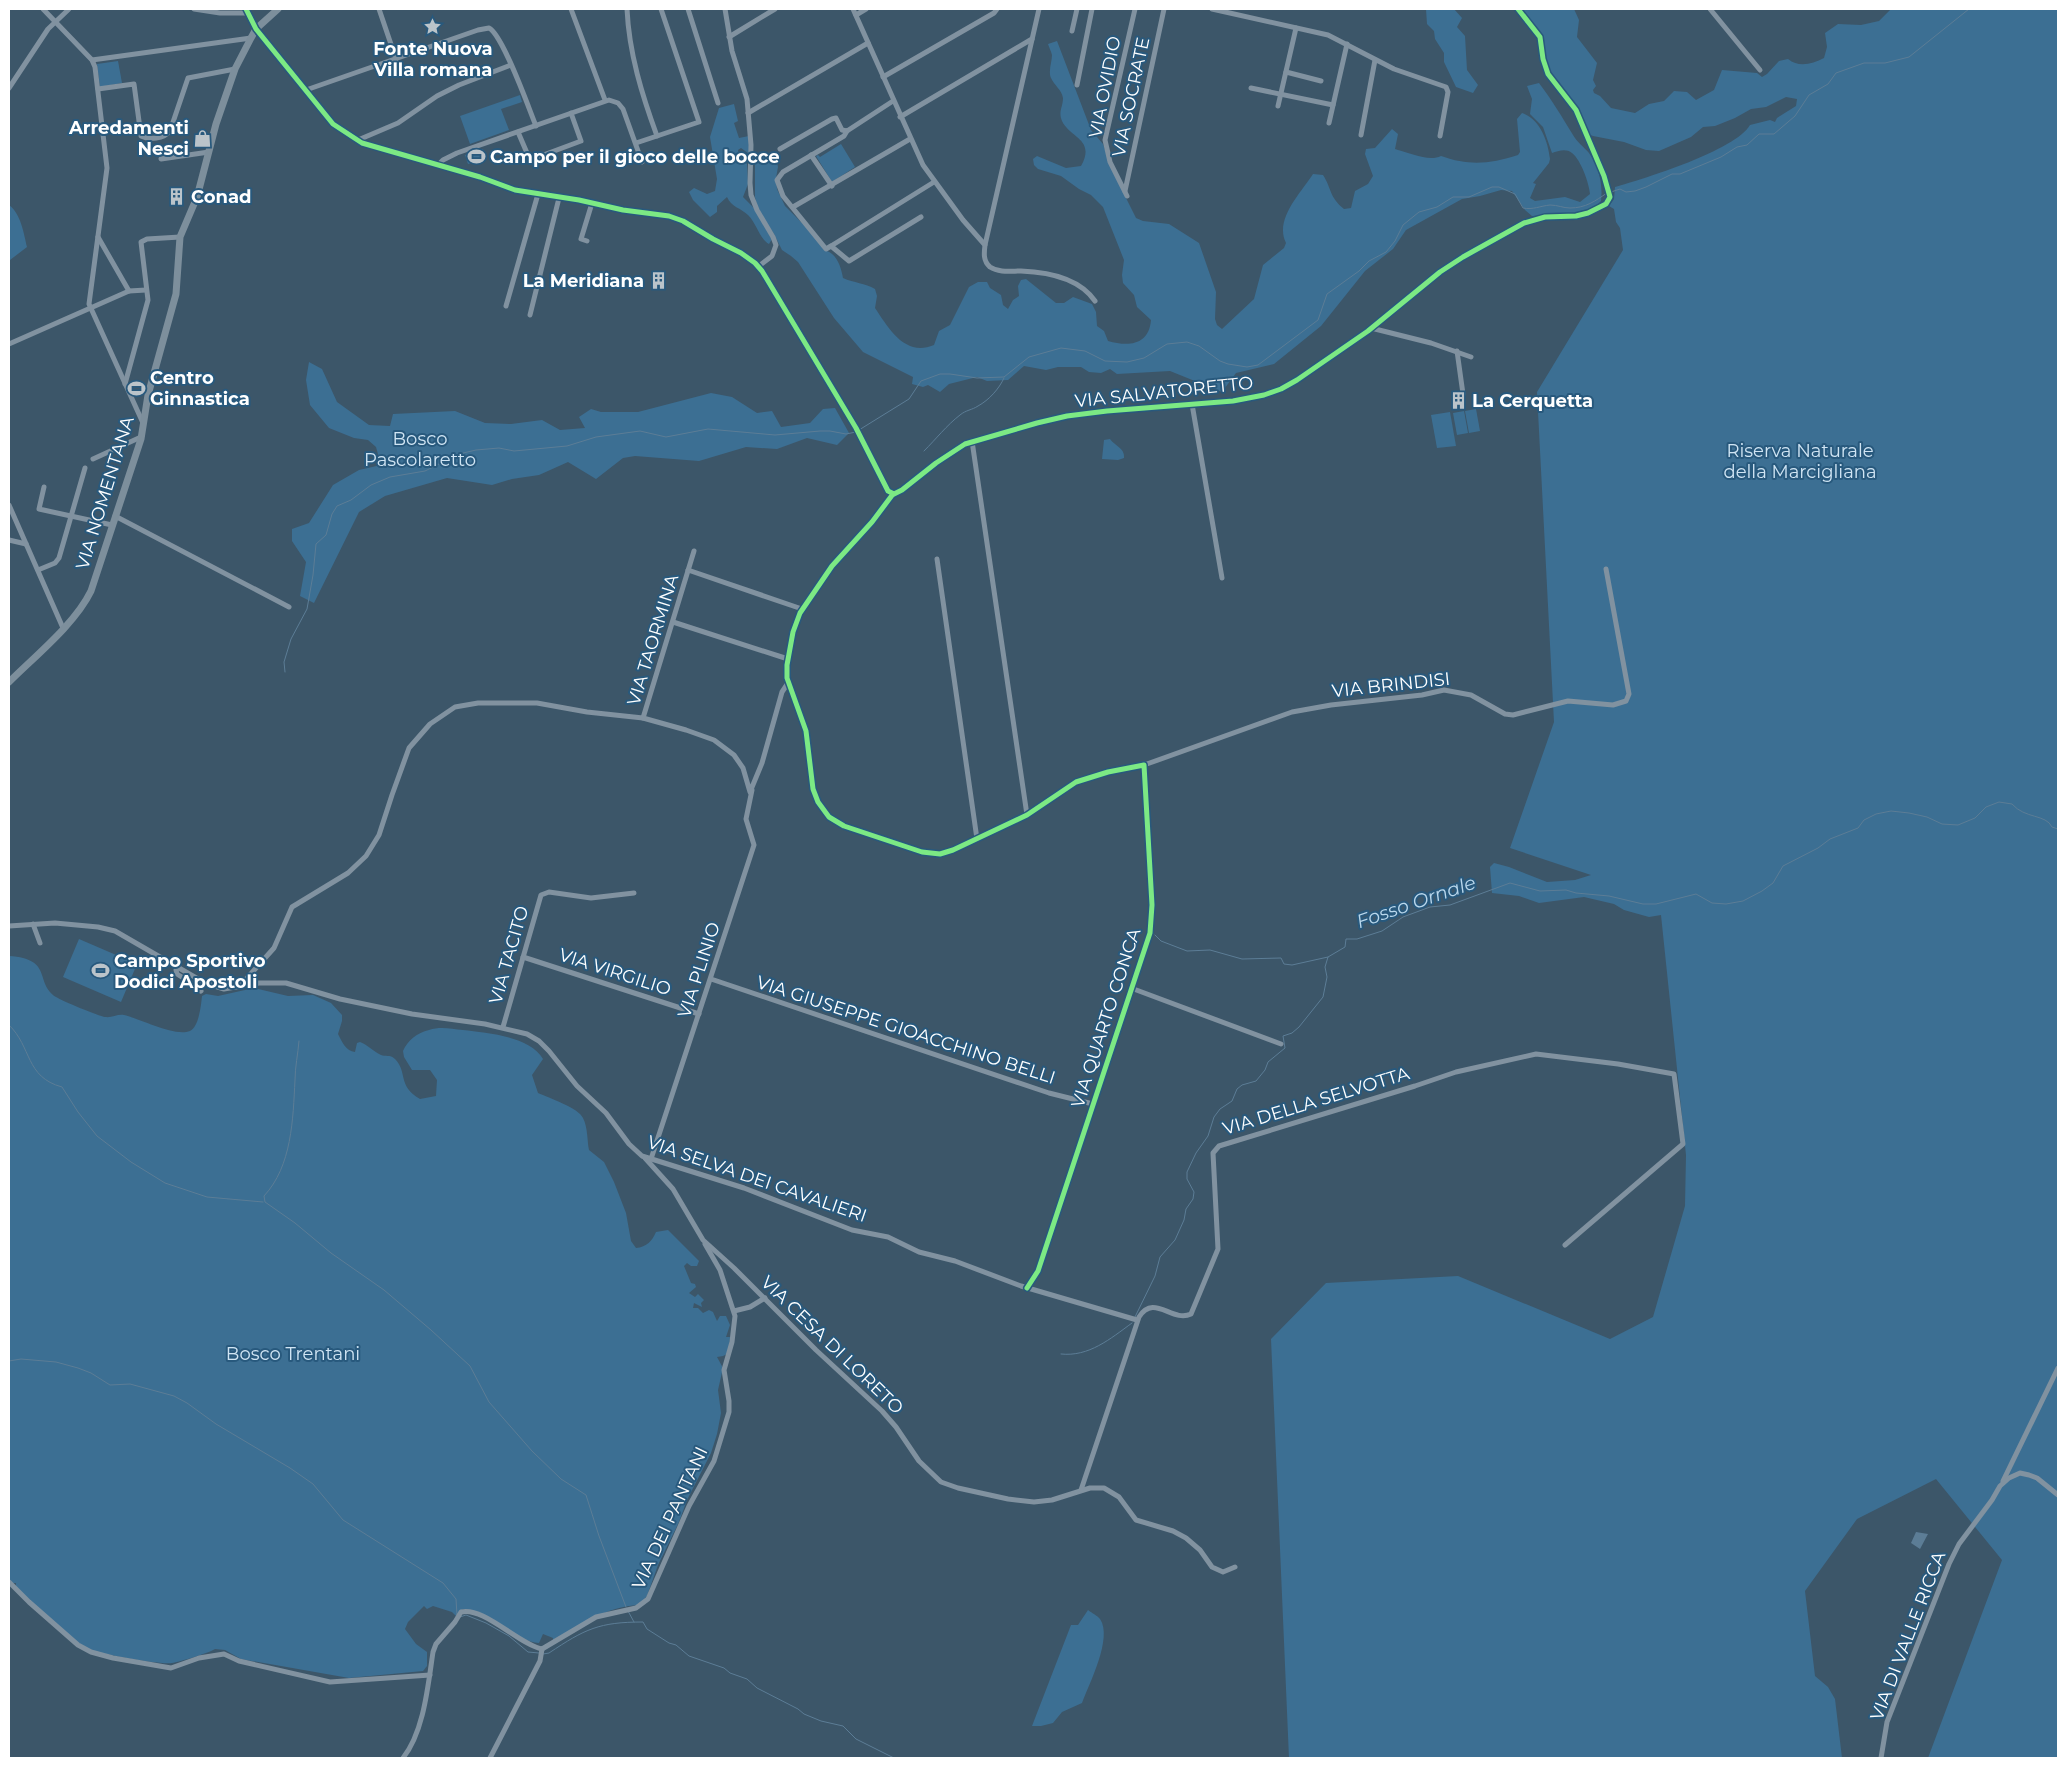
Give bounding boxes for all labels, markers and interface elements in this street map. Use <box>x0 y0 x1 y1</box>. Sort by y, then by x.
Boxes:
place icon: Fonte Nuova Villa romana <box>423 16 443 36</box>
street label: VIA OVIDIO <box>1084 34 1126 140</box>
street label: VIA SOCRATE <box>1108 35 1154 159</box>
place label: Fonte Nuova Villa romana <box>373 38 493 81</box>
place label: Arredamenti Nesci <box>68 117 189 160</box>
shop icon: Arredamenti Nesci <box>193 128 213 148</box>
place label: Campo per il gioco delle bocce <box>490 146 780 168</box>
sports icon: Campo per il gioco delle bocce <box>466 147 486 167</box>
place label: Conad <box>191 186 252 208</box>
building icon: Conad <box>167 187 187 207</box>
place label: La Meridiana <box>523 270 644 292</box>
building icon: La Meridiana <box>648 271 668 291</box>
place label: Centro Ginnastica <box>150 367 250 410</box>
street label: VIA SALVATORETTO <box>1074 372 1254 412</box>
sports icon: Centro Ginnastica <box>126 378 146 398</box>
place label: La Cerquetta <box>1472 390 1593 412</box>
building icon: La Cerquetta <box>1448 391 1468 411</box>
street label: VIA NOMENTANA <box>71 414 139 572</box>
park label: Bosco Pascolaretto <box>364 428 476 471</box>
park label: Riserva Naturale della Marcigliana <box>1723 440 1877 483</box>
street label: VIA TAORMINA <box>623 572 683 708</box>
street label: VIA BRINDISI <box>1331 668 1451 702</box>
water label: Fosso Ornale <box>1353 871 1479 933</box>
street label: VIA TACITO <box>484 903 534 1007</box>
street label: VIA PLINIO <box>673 919 725 1021</box>
street label: VIA QUARTO CONCA <box>1067 925 1145 1111</box>
street label: VIA VIRGILIO <box>556 944 674 1000</box>
place label: Campo Sportivo Dodici Apostoli <box>114 950 266 993</box>
sports icon: Campo Sportivo Dodici Apostoli <box>90 961 110 981</box>
street label: VIA GIUSEPPE GIOACCHINO BELLI <box>754 971 1058 1089</box>
street label: VIA DELLA SELVOTTA <box>1220 1062 1412 1140</box>
street label: VIA SELVA DEI CAVALIERI <box>644 1131 870 1227</box>
street label: VIA CESA DI LORETO <box>756 1271 908 1419</box>
park label: Bosco Trentani <box>226 1343 360 1365</box>
street label: VIA DEI PANTANI <box>627 1443 713 1593</box>
street label: VIA DI VALLE RICCA <box>1866 1548 1950 1724</box>

